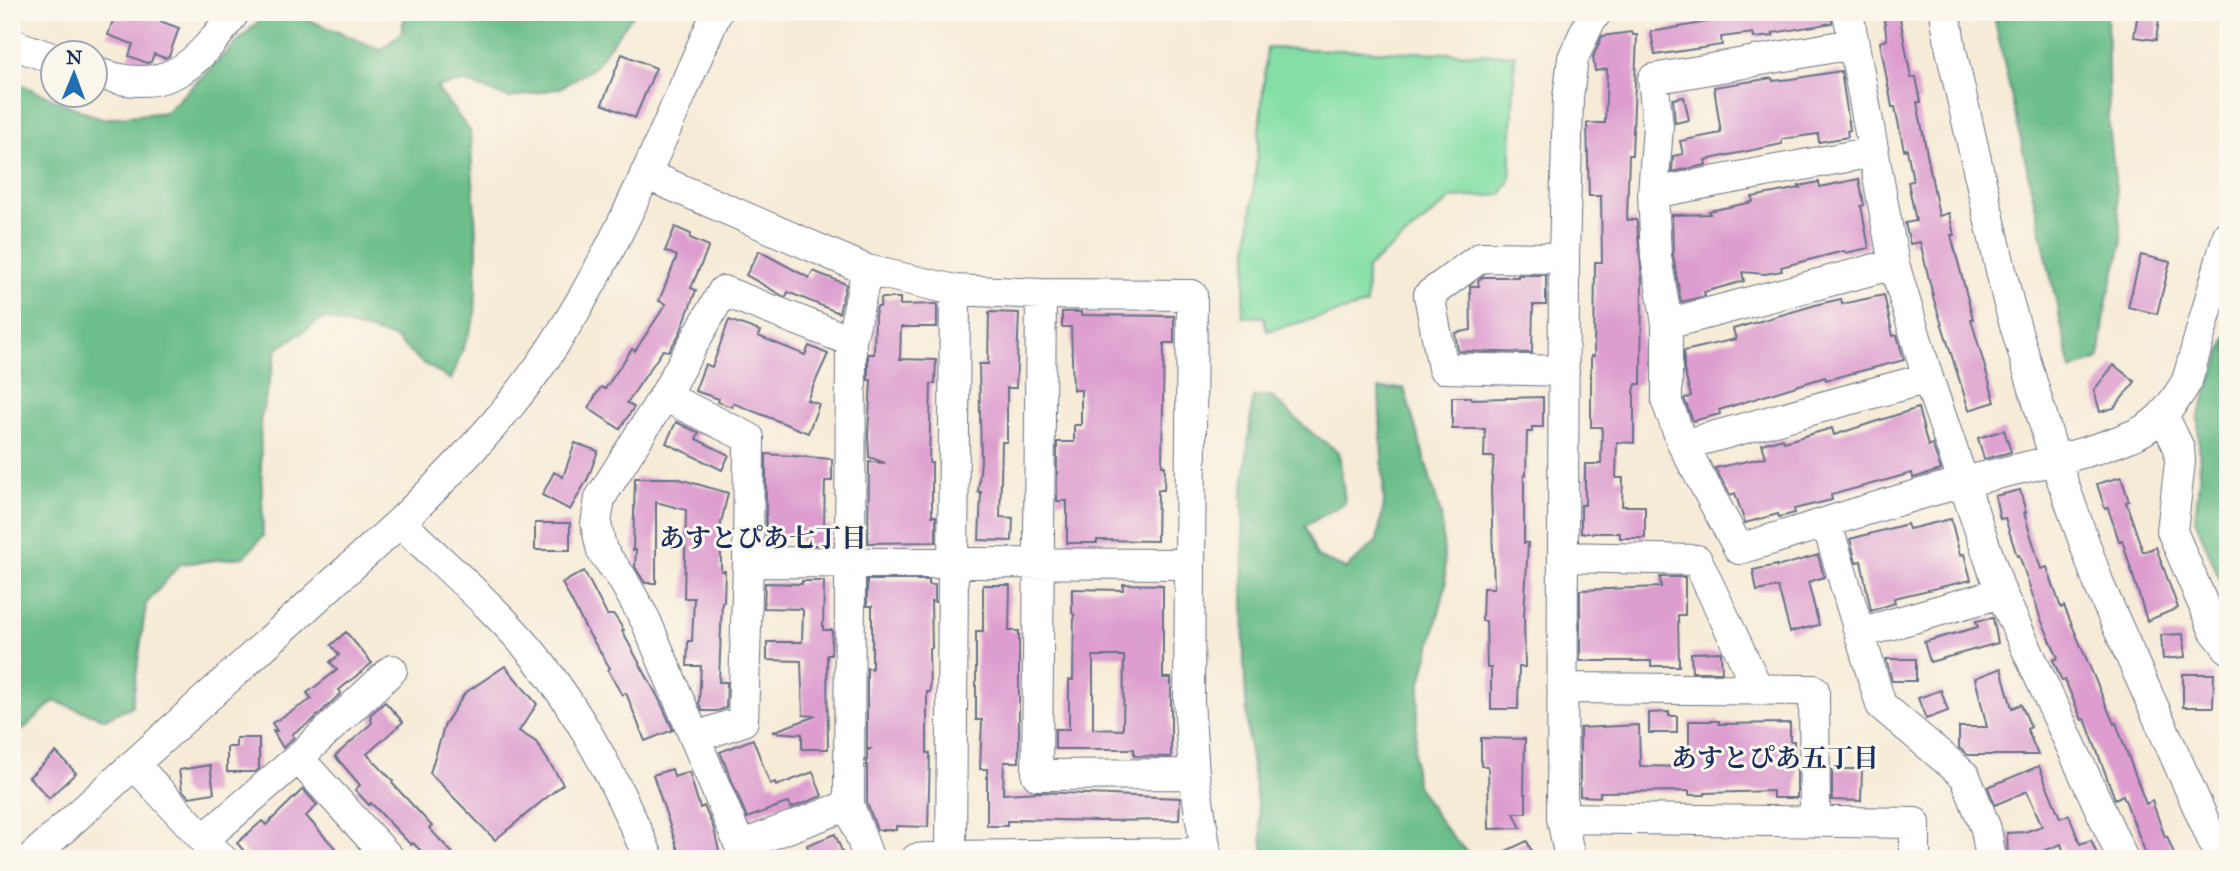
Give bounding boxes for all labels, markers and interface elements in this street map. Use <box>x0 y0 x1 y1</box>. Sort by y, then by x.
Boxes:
north arrow <box>38 38 108 108</box>
text: N <box>66 46 83 69</box>
district label: あすとぴあ七丁目 <box>659 522 867 554</box>
district label: あすとぴあ五丁目 <box>1671 742 1879 774</box>

